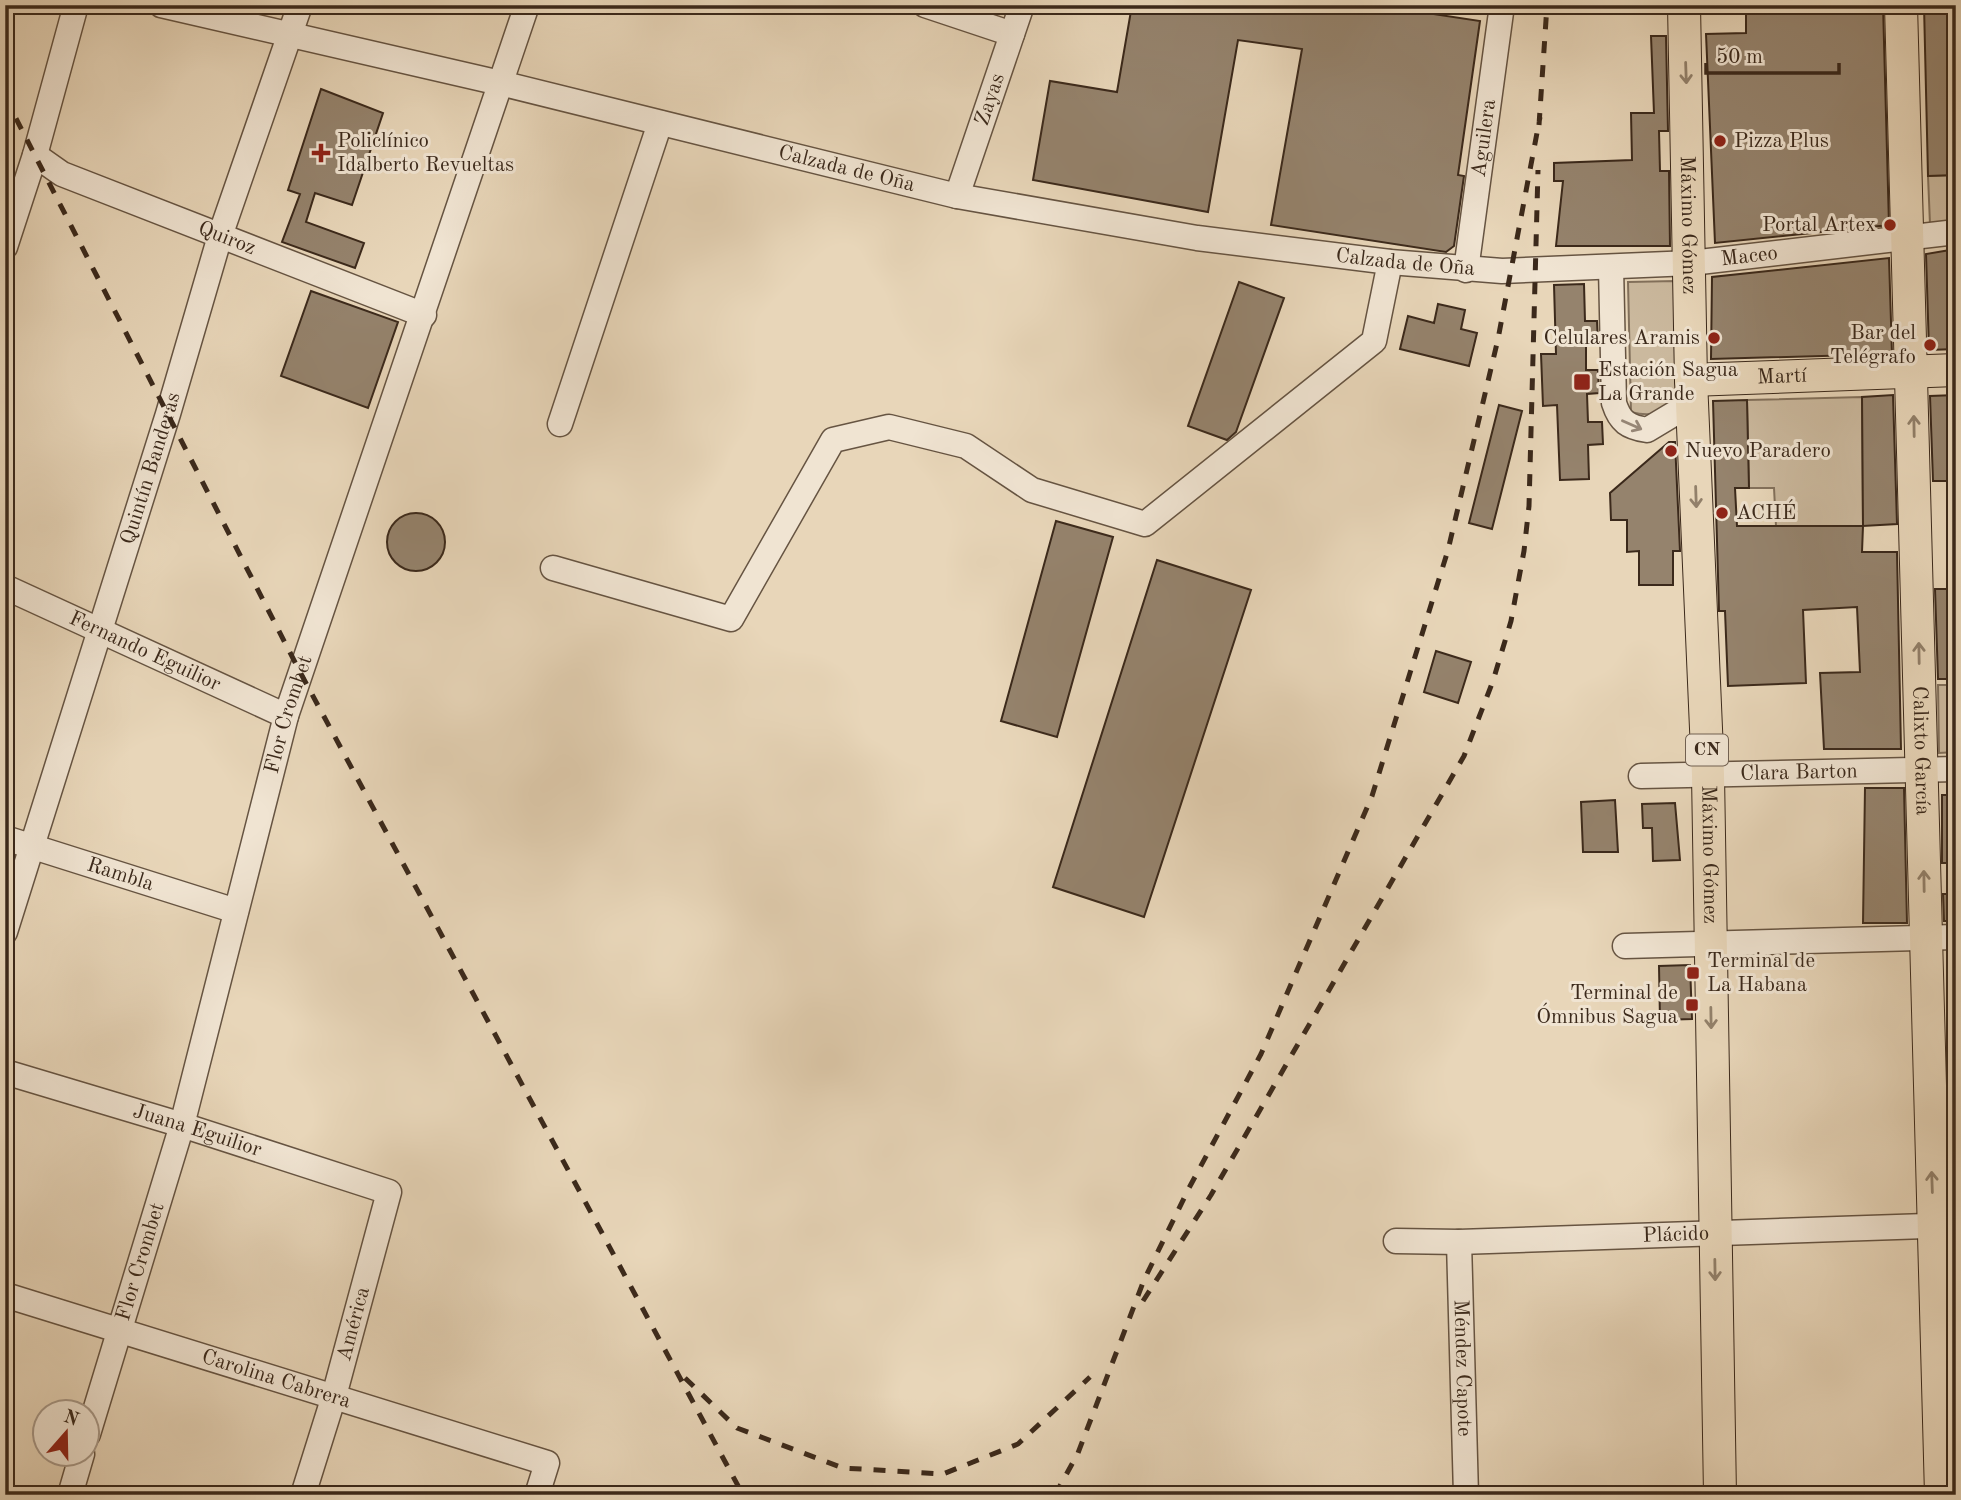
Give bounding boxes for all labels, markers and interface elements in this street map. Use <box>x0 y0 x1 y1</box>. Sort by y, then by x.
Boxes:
scale bar <box>1706 32 1839 76</box>
text: 50 m <box>1716 47 1763 68</box>
one-way arrow <box>1679 62 1693 85</box>
street label: Zayas <box>971 71 1008 128</box>
street label: Aguilera <box>1468 98 1500 179</box>
place label: Policlínico Idalberto Revueltas <box>337 131 514 176</box>
place label: Pizza Plus <box>1734 131 1829 152</box>
marker: Pizza Plus <box>1712 133 1728 149</box>
street label: Calzada de Oña <box>776 142 917 196</box>
marker: Policlínico Idalberto Revueltas <box>311 143 331 163</box>
street label: Máximo Gómez <box>1676 155 1700 295</box>
place label: Portal Artex <box>1762 215 1876 236</box>
marker: Portal Artex <box>1882 217 1898 233</box>
street label: Quiroz <box>195 218 259 259</box>
street label: Maceo <box>1720 242 1779 270</box>
street label: Calzada de Oña <box>1334 245 1476 279</box>
place label: Bar del Telégrafo <box>1830 323 1916 368</box>
place label: Celulares Aramis <box>1544 328 1700 349</box>
marker: Celulares Aramis <box>1706 330 1722 346</box>
marker: Bar del Telégrafo <box>1922 337 1938 353</box>
place label: Estación Sagua La Grande <box>1598 360 1738 405</box>
street label: Martí <box>1757 365 1807 388</box>
marker: Estación Sagua La Grande <box>1572 372 1592 392</box>
street label: Quintín Banderas <box>117 390 184 547</box>
one-way arrow <box>1907 415 1921 438</box>
one-way arrow <box>1621 419 1642 432</box>
place label: Nuevo Paradero <box>1685 441 1831 462</box>
marker: Nuevo Paradero <box>1663 443 1679 459</box>
one-way arrow <box>1690 485 1703 508</box>
place label: ACHÉ <box>1736 499 1796 524</box>
marker: ACHÉ <box>1714 505 1730 521</box>
street label: Fernando Eguilior <box>66 607 224 695</box>
one-way arrow <box>1912 642 1926 665</box>
street label: Flor Crombet <box>261 653 316 776</box>
street label: Calixto García <box>1909 686 1933 816</box>
road number: CN <box>1686 734 1728 765</box>
street label: Clara Barton <box>1740 761 1858 784</box>
street label: Máximo Gómez <box>1698 785 1721 924</box>
street label: Rambla <box>84 854 156 895</box>
one-way arrow <box>1917 870 1931 893</box>
place label: Terminal de La Habana <box>1707 951 1815 996</box>
marker: Terminal de La Habana <box>1685 965 1701 981</box>
place label: Terminal de Ómnibus Sagua <box>1536 983 1678 1028</box>
marker: Terminal de Ómnibus Sagua <box>1684 997 1700 1013</box>
one-way arrow <box>1705 1006 1718 1029</box>
street label: Juana Eguilior <box>131 1100 265 1161</box>
one-way arrow <box>1925 1170 1938 1193</box>
street label: Flor Crombet <box>113 1200 168 1323</box>
street label: Plácido <box>1642 1223 1709 1246</box>
one-way arrow <box>1708 1258 1722 1281</box>
street label: América <box>334 1284 374 1364</box>
street label: Méndez Capote <box>1450 1299 1475 1437</box>
street label: Carolina Cabrera <box>199 1346 353 1412</box>
north arrow <box>32 1398 102 1468</box>
text: N <box>61 1408 81 1431</box>

